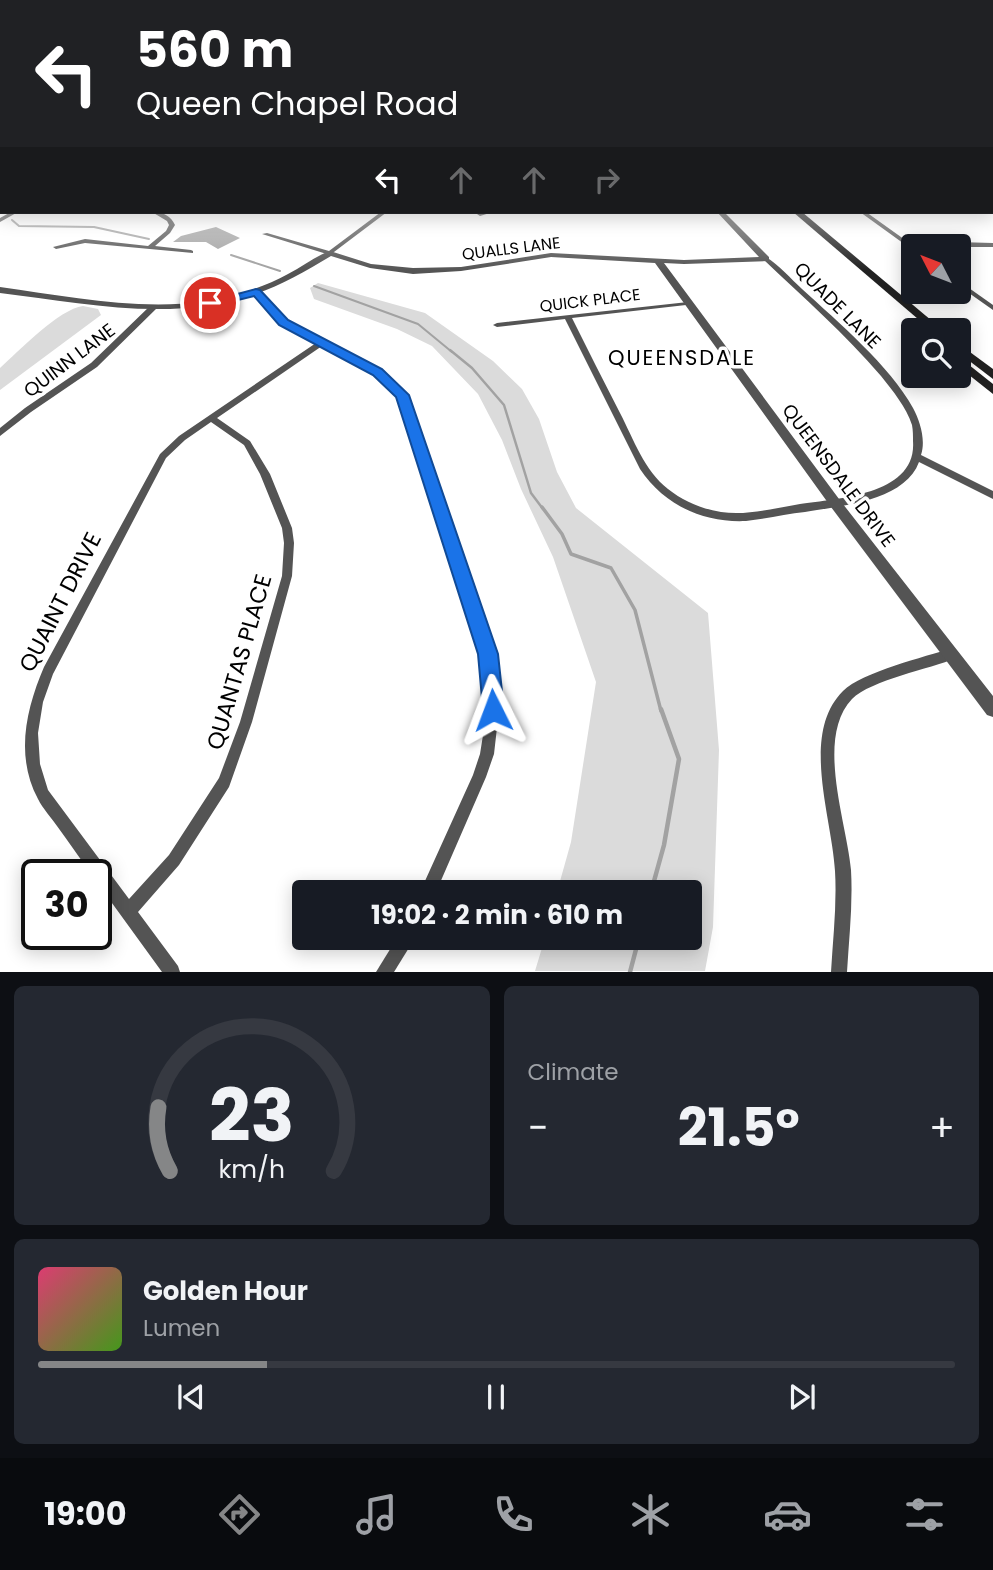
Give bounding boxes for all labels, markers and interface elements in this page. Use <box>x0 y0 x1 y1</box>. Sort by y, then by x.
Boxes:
text: 560 m <box>136 16 293 84</box>
icon: left <box>21 28 112 119</box>
text: Queen Chapel Road <box>136 81 458 126</box>
icon: left <box>369 161 407 199</box>
icon: ahead <box>442 161 480 199</box>
icon: ahead <box>515 161 553 199</box>
icon: right <box>588 161 626 199</box>
street label: QUALLS LANE <box>461 231 562 266</box>
north arrow <box>901 234 971 304</box>
map controls <box>901 234 971 388</box>
street label: QUADE LANE <box>788 256 887 355</box>
pin <box>180 273 240 333</box>
street label: QUICK PLACE <box>538 283 642 318</box>
icon: arrive <box>191 284 229 322</box>
street label: QUINN LANE <box>18 317 121 404</box>
button: search <box>901 318 971 388</box>
district label: QUEENSDALE <box>608 343 756 372</box>
street label: QUEENSDALE DRIVE <box>776 398 902 553</box>
street label: QUAINT DRIVE <box>11 527 109 677</box>
street label: QUANTAS PLACE <box>199 570 279 754</box>
position arrow <box>456 673 530 747</box>
speed limit sign: 30 <box>21 859 112 950</box>
text: 19:02 · 2 min · 610 m <box>371 897 623 933</box>
text: Climate <box>528 1056 618 1088</box>
text: 23 <box>209 1066 295 1167</box>
text: 21.5° <box>678 1091 800 1164</box>
text: − <box>528 1101 548 1154</box>
text: + <box>929 1101 955 1154</box>
text: km/h <box>218 1152 285 1187</box>
text: Golden Hour <box>143 1273 308 1309</box>
text: Lumen <box>143 1312 220 1344</box>
icon: previous <box>172 1378 210 1416</box>
icon: pause <box>477 1378 515 1416</box>
icon: next <box>783 1378 821 1416</box>
icon: directions <box>215 1490 264 1539</box>
icon: music <box>352 1490 401 1539</box>
icon: phone <box>489 1490 538 1539</box>
icon: climate <box>626 1490 675 1539</box>
icon: car <box>763 1490 812 1539</box>
icon: filters <box>900 1490 949 1539</box>
text: 19:00 <box>44 1491 127 1536</box>

